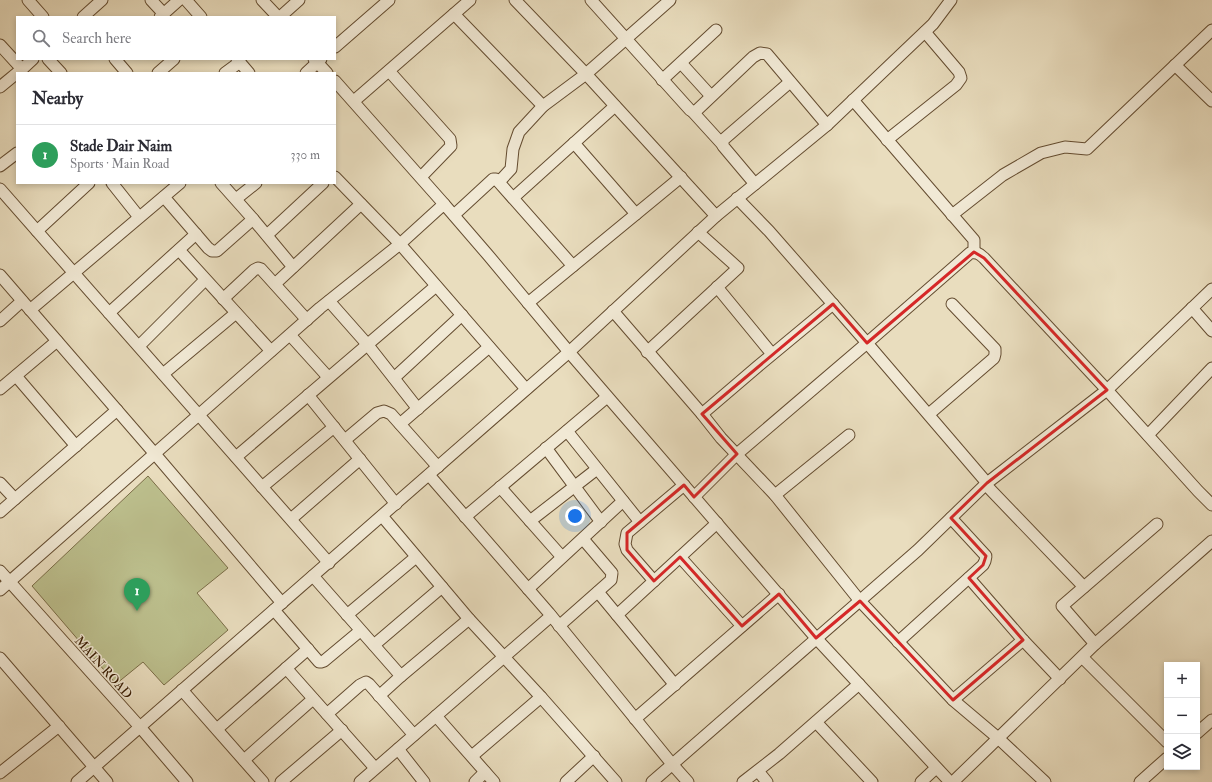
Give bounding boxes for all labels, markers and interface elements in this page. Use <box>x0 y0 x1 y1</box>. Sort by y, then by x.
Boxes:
search box <box>16 16 336 60</box>
icon: search <box>30 27 52 49</box>
text: Search here <box>62 29 131 48</box>
text: Nearby <box>32 88 83 109</box>
text: Stade Dair Naim <box>70 137 172 156</box>
text: 1 <box>43 147 47 163</box>
text: 330 m <box>291 147 320 163</box>
text: Sports · Main Road <box>70 156 170 172</box>
your location <box>565 506 585 526</box>
pin: 1 <box>124 578 150 611</box>
street label: MAIN ROAD <box>71 633 136 702</box>
map controls <box>1164 662 1200 770</box>
button: + <box>1164 662 1200 698</box>
button: − <box>1164 698 1200 734</box>
button: layers <box>1164 734 1200 770</box>

